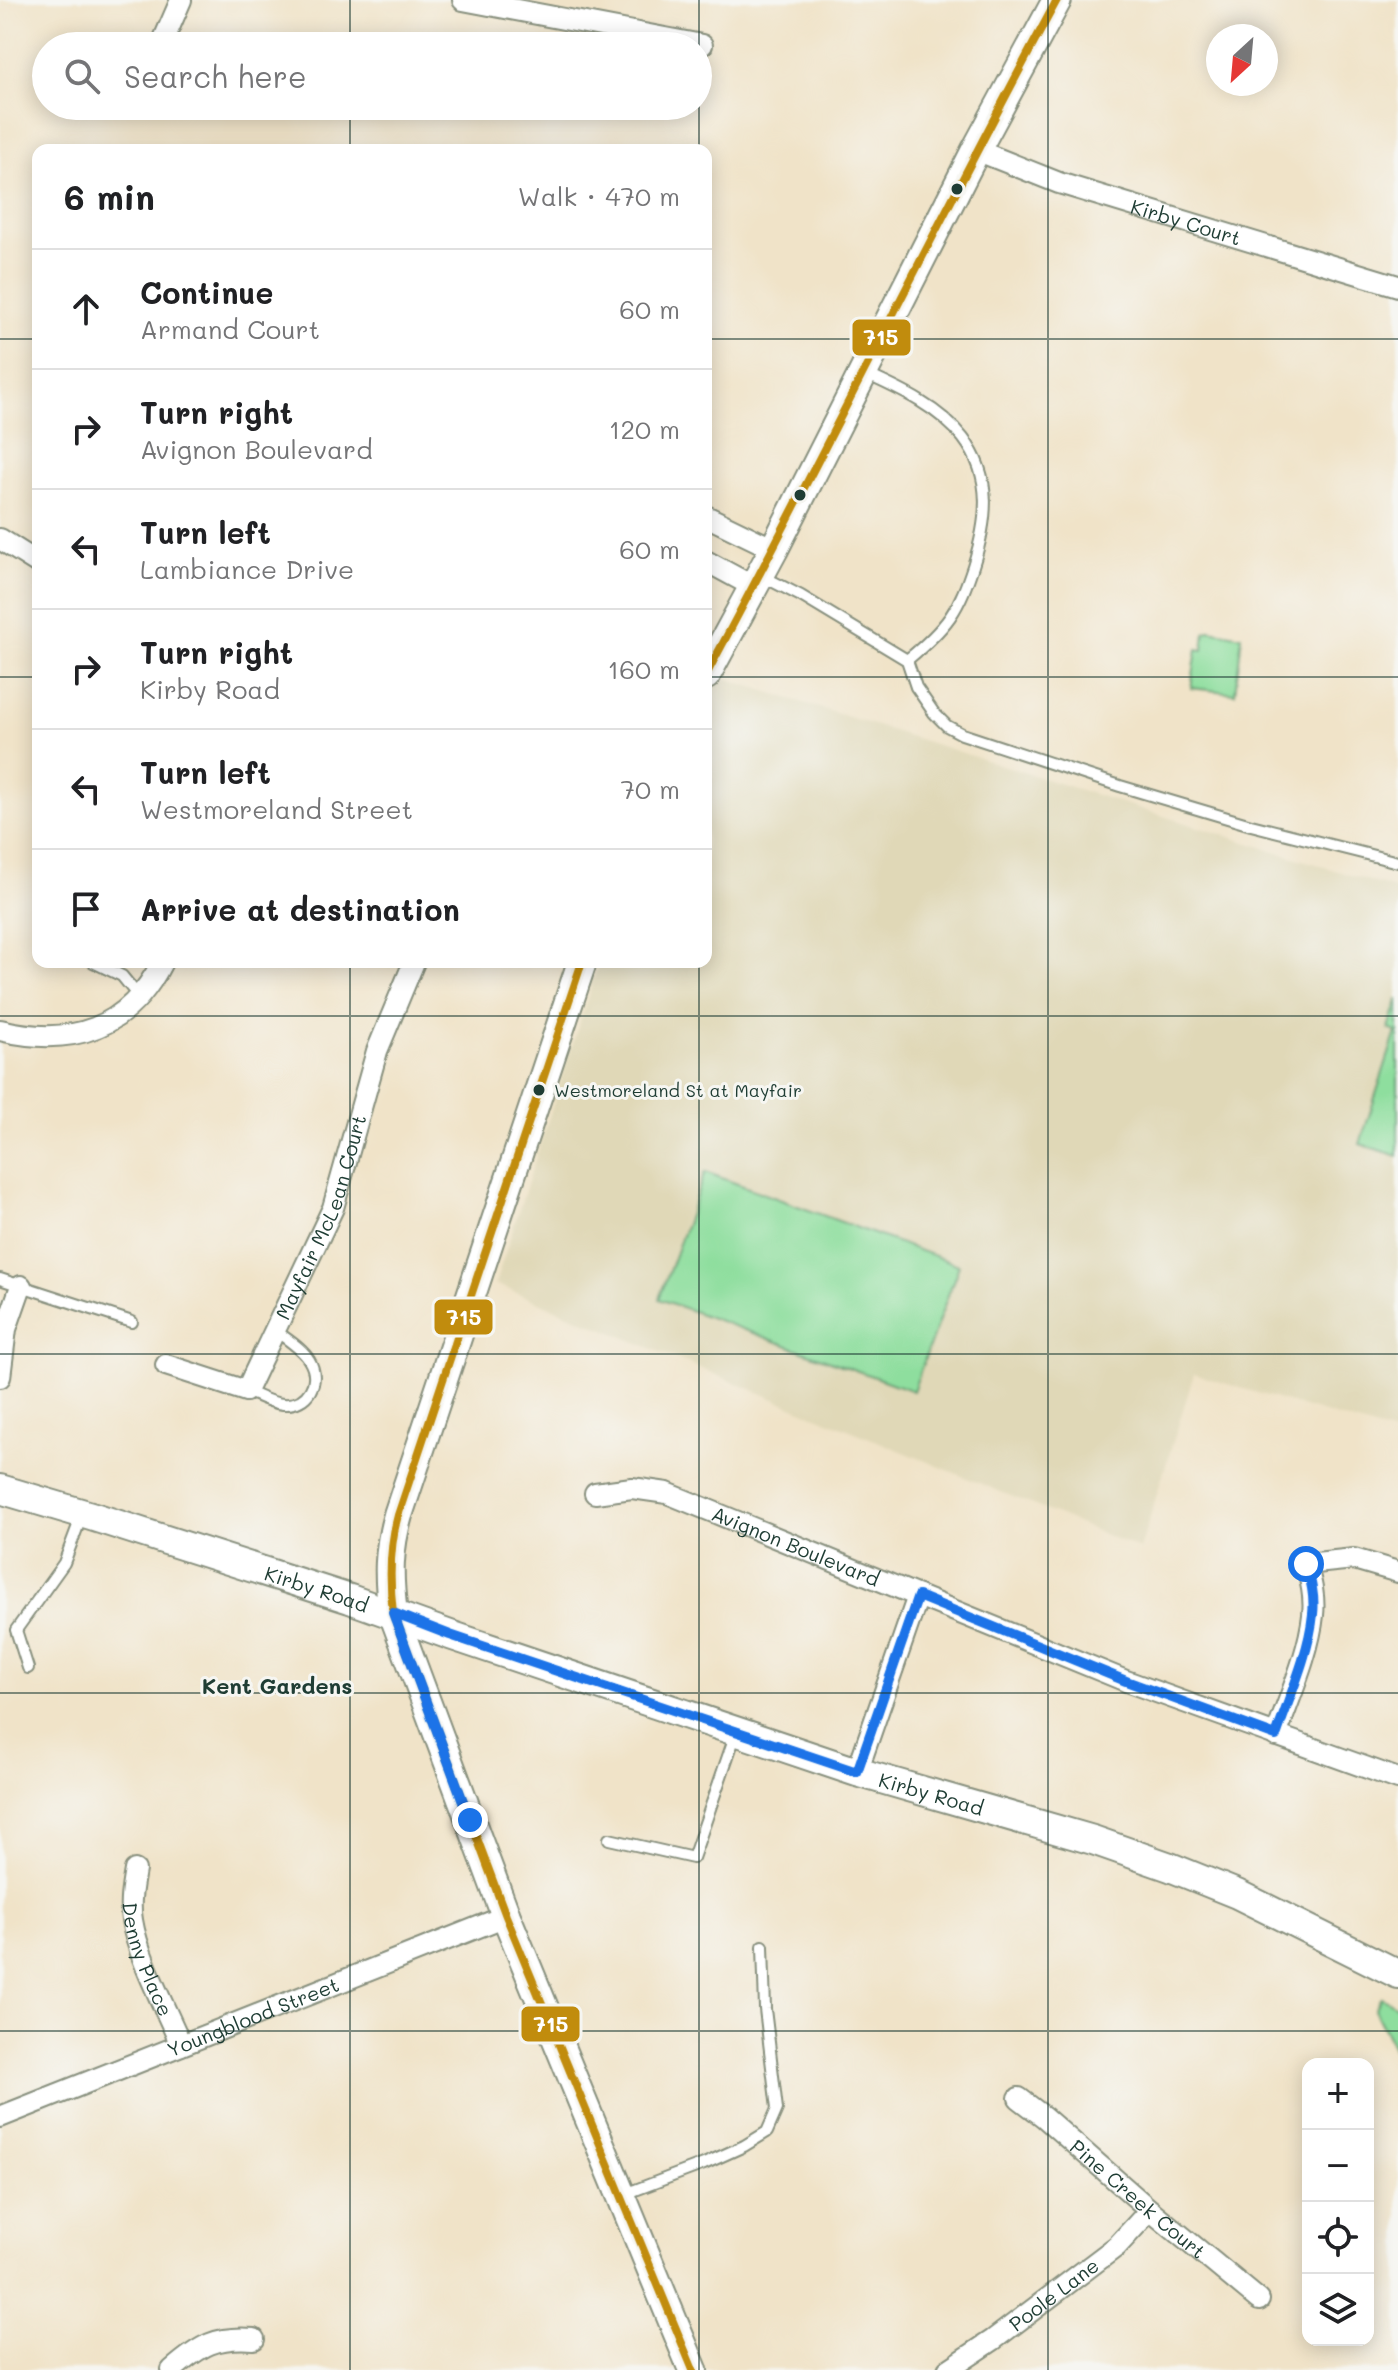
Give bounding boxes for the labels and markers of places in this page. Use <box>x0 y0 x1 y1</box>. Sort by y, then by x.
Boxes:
unlabelled marker <box>949 181 965 197</box>
unlabelled marker <box>792 487 808 503</box>
place label: Westmoreland St at Mayfair <box>554 1078 802 1102</box>
marker: Westmoreland St at Mayfair <box>531 1082 547 1098</box>

